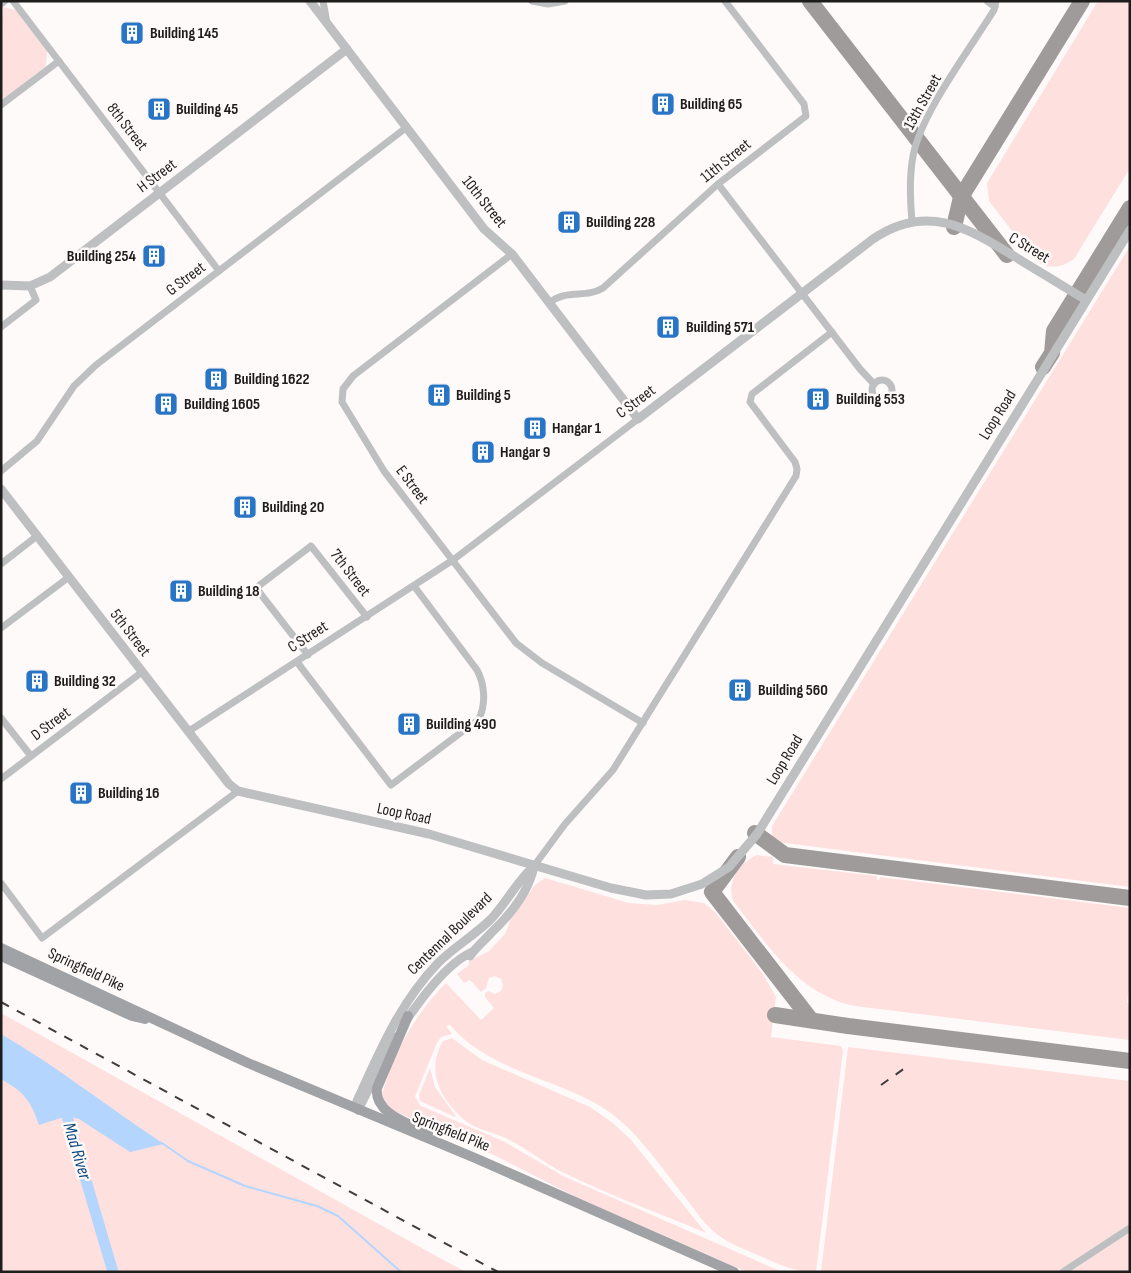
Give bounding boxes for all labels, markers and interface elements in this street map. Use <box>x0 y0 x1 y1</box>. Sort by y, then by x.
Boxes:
building icon: Building 145 <box>119 20 145 46</box>
place label: Building 145 <box>150 24 219 43</box>
street label: 13th Street <box>900 71 946 133</box>
building icon: Building 65 <box>650 91 676 117</box>
place label: Building 65 <box>680 95 742 114</box>
building icon: Building 45 <box>146 96 172 122</box>
street label: 8th Street <box>103 99 152 155</box>
place label: Building 45 <box>176 100 238 119</box>
street label: 11th Street <box>697 135 755 187</box>
street label: H Street <box>134 155 181 197</box>
street label: 10th Street <box>457 172 511 232</box>
building icon: Building 228 <box>556 209 582 235</box>
place label: Building 228 <box>586 213 656 232</box>
street label: C Street <box>1005 229 1053 268</box>
building icon: Building 254 <box>141 243 167 269</box>
place label: Building 254 <box>67 247 137 266</box>
street label: G Street <box>163 258 210 300</box>
building icon: Building 571 <box>655 314 681 340</box>
place label: Building 571 <box>686 318 755 337</box>
building icon: Building 1622 <box>203 366 229 392</box>
place label: Building 1622 <box>234 370 310 389</box>
street label: C Street <box>613 381 659 423</box>
building icon: Building 5 <box>426 382 452 408</box>
place label: Building 5 <box>456 386 511 405</box>
building icon: Building 553 <box>805 386 831 412</box>
street label: Loop Road <box>975 387 1021 443</box>
place label: Building 553 <box>836 390 905 409</box>
building icon: Building 1605 <box>153 391 179 417</box>
place label: Building 1605 <box>184 395 260 414</box>
building icon: Hangar 1 <box>522 415 548 441</box>
place label: Hangar 1 <box>552 419 602 438</box>
building icon: Hangar 9 <box>470 439 496 465</box>
place label: Hangar 9 <box>500 443 550 462</box>
street label: E Street <box>392 462 433 508</box>
building icon: Building 20 <box>232 494 258 520</box>
place label: Building 20 <box>262 498 324 517</box>
street label: 7th Street <box>326 546 374 600</box>
building icon: Building 18 <box>168 578 194 604</box>
place label: Building 18 <box>198 582 260 601</box>
street label: 5th Street <box>106 606 154 660</box>
street label: C Street <box>284 617 332 657</box>
building icon: Building 32 <box>24 668 50 694</box>
place label: Building 32 <box>54 672 116 691</box>
building icon: Building 560 <box>727 677 753 703</box>
place label: Building 560 <box>758 681 828 700</box>
street label: D Street <box>28 703 74 745</box>
building icon: Building 490 <box>396 711 422 737</box>
place label: Building 490 <box>426 715 496 734</box>
street label: Loop Road <box>763 732 807 788</box>
building icon: Building 16 <box>68 780 94 806</box>
place label: Building 16 <box>98 784 159 803</box>
street label: Loop Road <box>375 799 433 829</box>
street label: Centennal Boulevard <box>404 889 496 979</box>
street label: Springfield Pike <box>45 944 127 996</box>
street label: Springfield Pike <box>409 1108 493 1156</box>
water label: Mad River <box>58 1120 96 1183</box>

